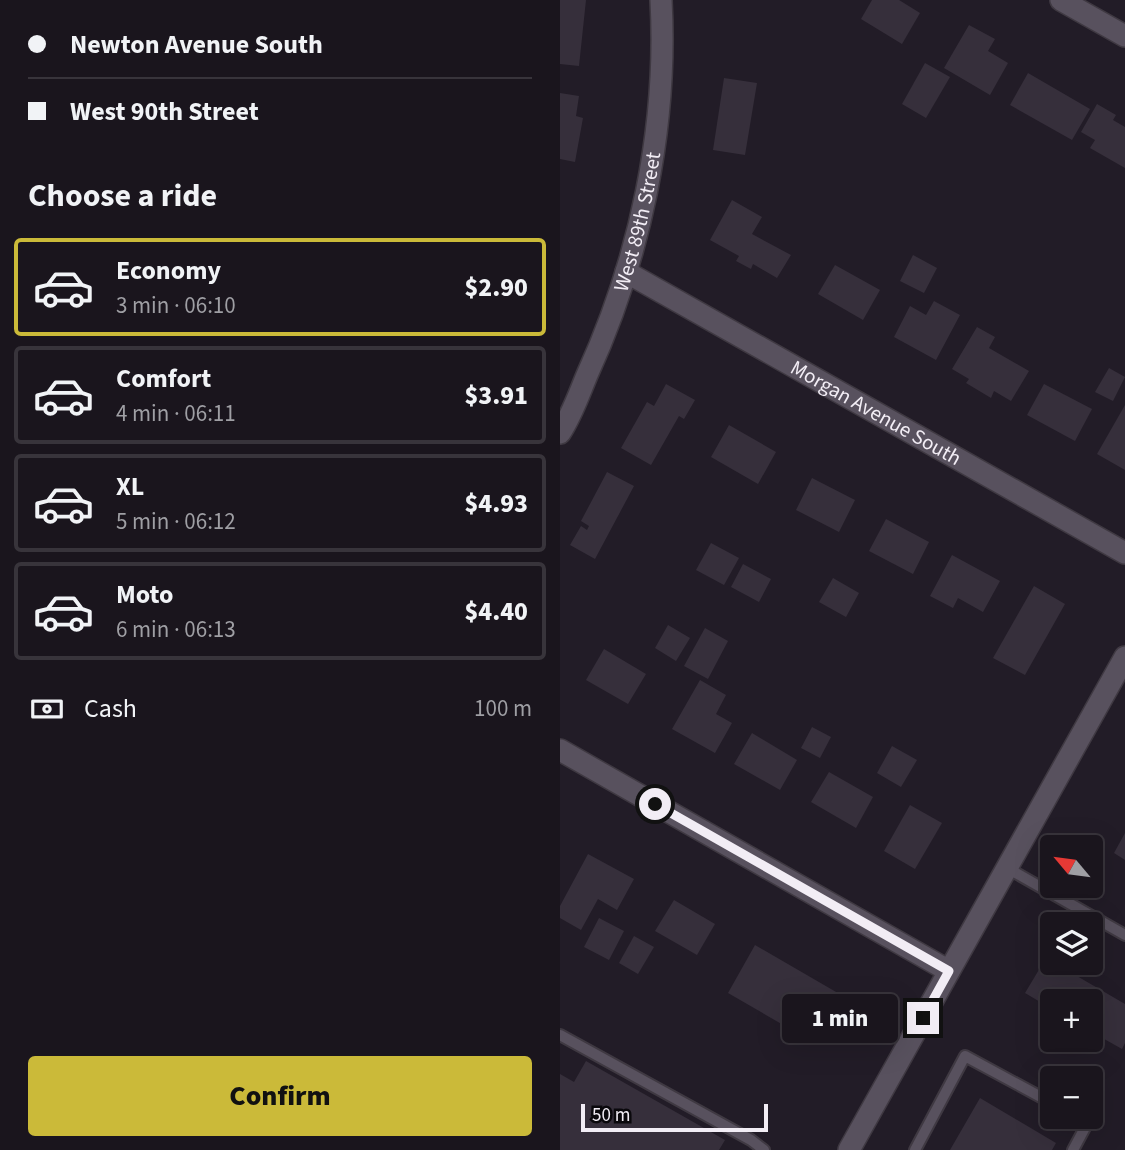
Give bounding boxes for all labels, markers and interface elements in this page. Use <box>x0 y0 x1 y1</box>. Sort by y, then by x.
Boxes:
text: Newton Avenue South <box>70 26 323 63</box>
text: West 90th Street <box>70 93 259 130</box>
street label: West 89th Street <box>606 150 668 295</box>
text: Choose a ride <box>28 173 217 219</box>
text: Economy <box>116 252 221 289</box>
icon: car <box>32 256 95 319</box>
text: $2.90 <box>464 269 528 306</box>
text: 3 min · 06:10 <box>116 289 236 322</box>
street label: Morgan Avenue South <box>785 353 967 473</box>
text: Comfort <box>116 360 211 397</box>
icon: car <box>32 364 95 427</box>
text: $3.91 <box>464 377 528 414</box>
text: 4 min · 06:11 <box>116 397 236 430</box>
text: XL <box>116 468 144 505</box>
icon: car <box>32 472 95 535</box>
text: $4.93 <box>464 485 528 522</box>
text: 5 min · 06:12 <box>116 505 236 538</box>
text: Moto <box>116 576 173 613</box>
icon: car <box>32 580 95 643</box>
text: $4.40 <box>464 593 528 630</box>
text: 6 min · 06:13 <box>116 613 236 646</box>
icon: cash <box>28 690 66 728</box>
text: Cash <box>84 690 137 727</box>
text: 100 m <box>474 692 532 725</box>
route start <box>639 788 671 820</box>
north arrow <box>1040 835 1102 898</box>
map controls <box>1040 835 1103 1129</box>
button: layers <box>1040 912 1103 975</box>
button: + <box>1040 989 1103 1052</box>
callout: 1 min <box>783 993 898 1042</box>
text: 1 min <box>812 1002 868 1035</box>
route end <box>907 1002 939 1034</box>
button: Confirm <box>28 1056 532 1136</box>
button: − <box>1040 1066 1103 1129</box>
scale bar <box>581 1101 768 1133</box>
text: 50 m <box>592 1102 630 1129</box>

